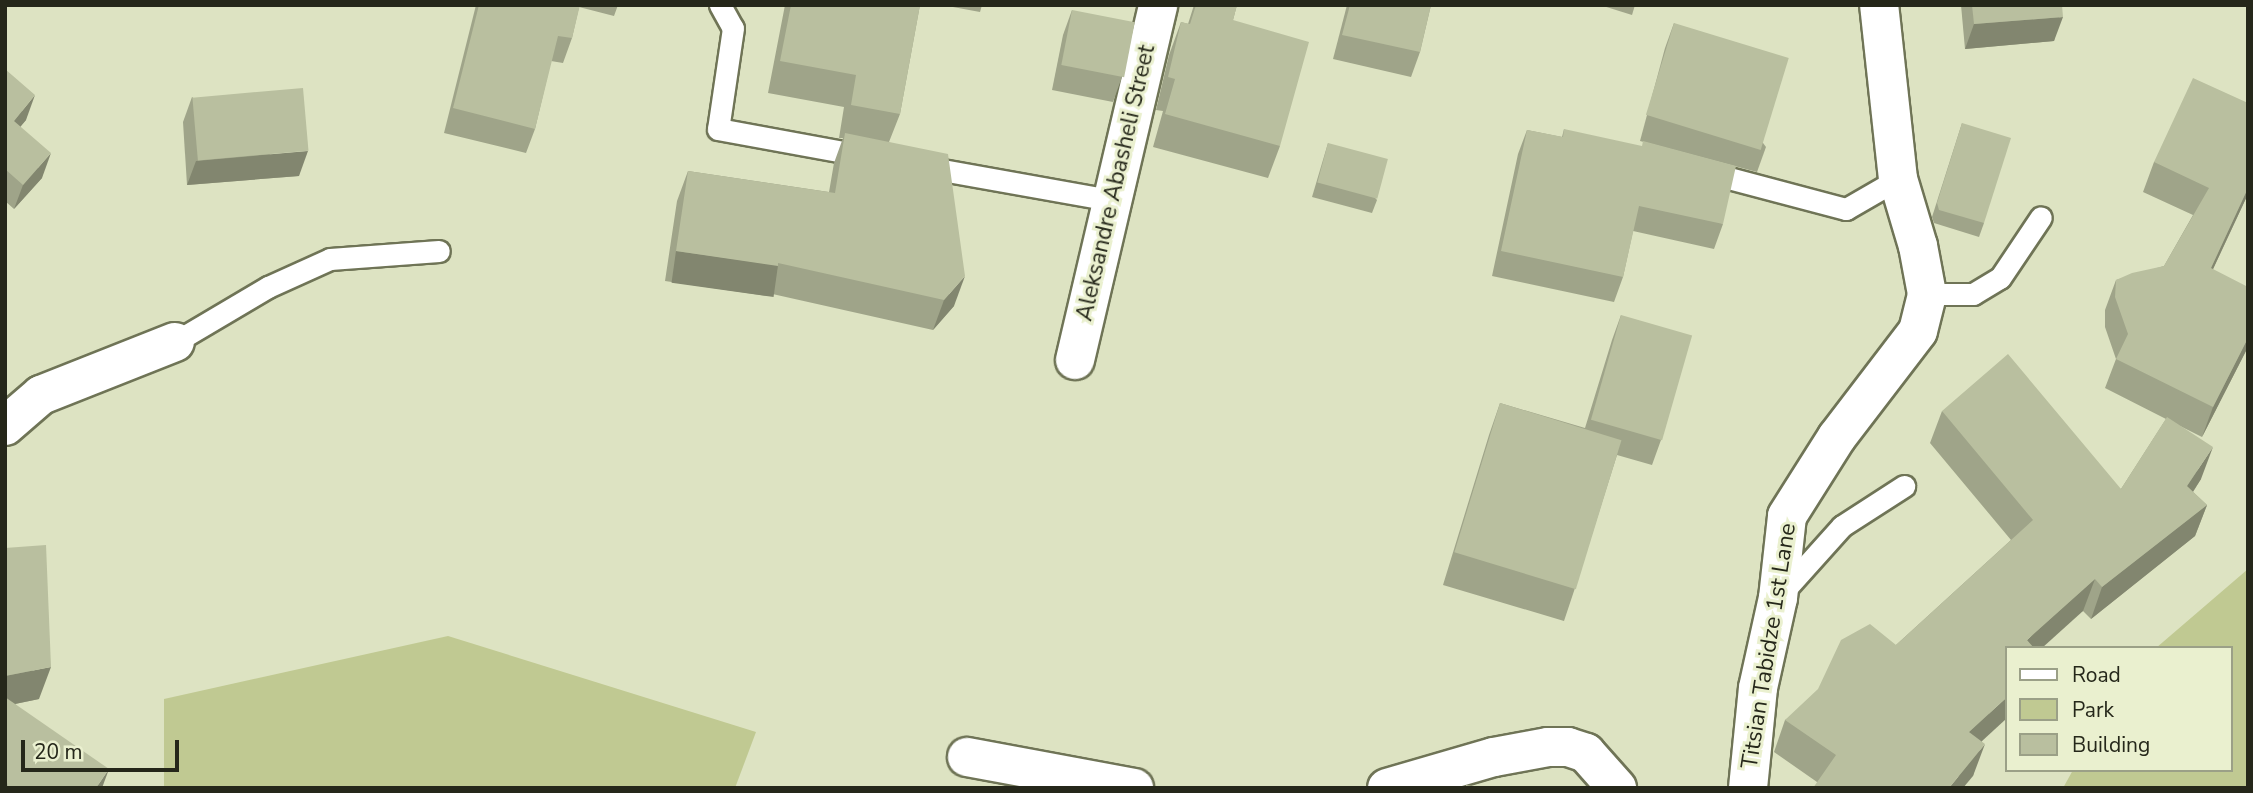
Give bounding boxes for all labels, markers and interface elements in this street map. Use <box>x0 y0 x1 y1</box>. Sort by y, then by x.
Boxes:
street label: Aleksandre Abasheli Street <box>1071 42 1161 324</box>
street label: Titsian Tabidze 1st Lane <box>1736 521 1802 771</box>
legend <box>2004 646 2232 772</box>
text: Road <box>2072 661 2121 689</box>
text: Park <box>2072 696 2114 724</box>
scale bar <box>24 726 182 770</box>
text: Building <box>2072 731 2150 759</box>
text: 20 m <box>34 738 83 766</box>

